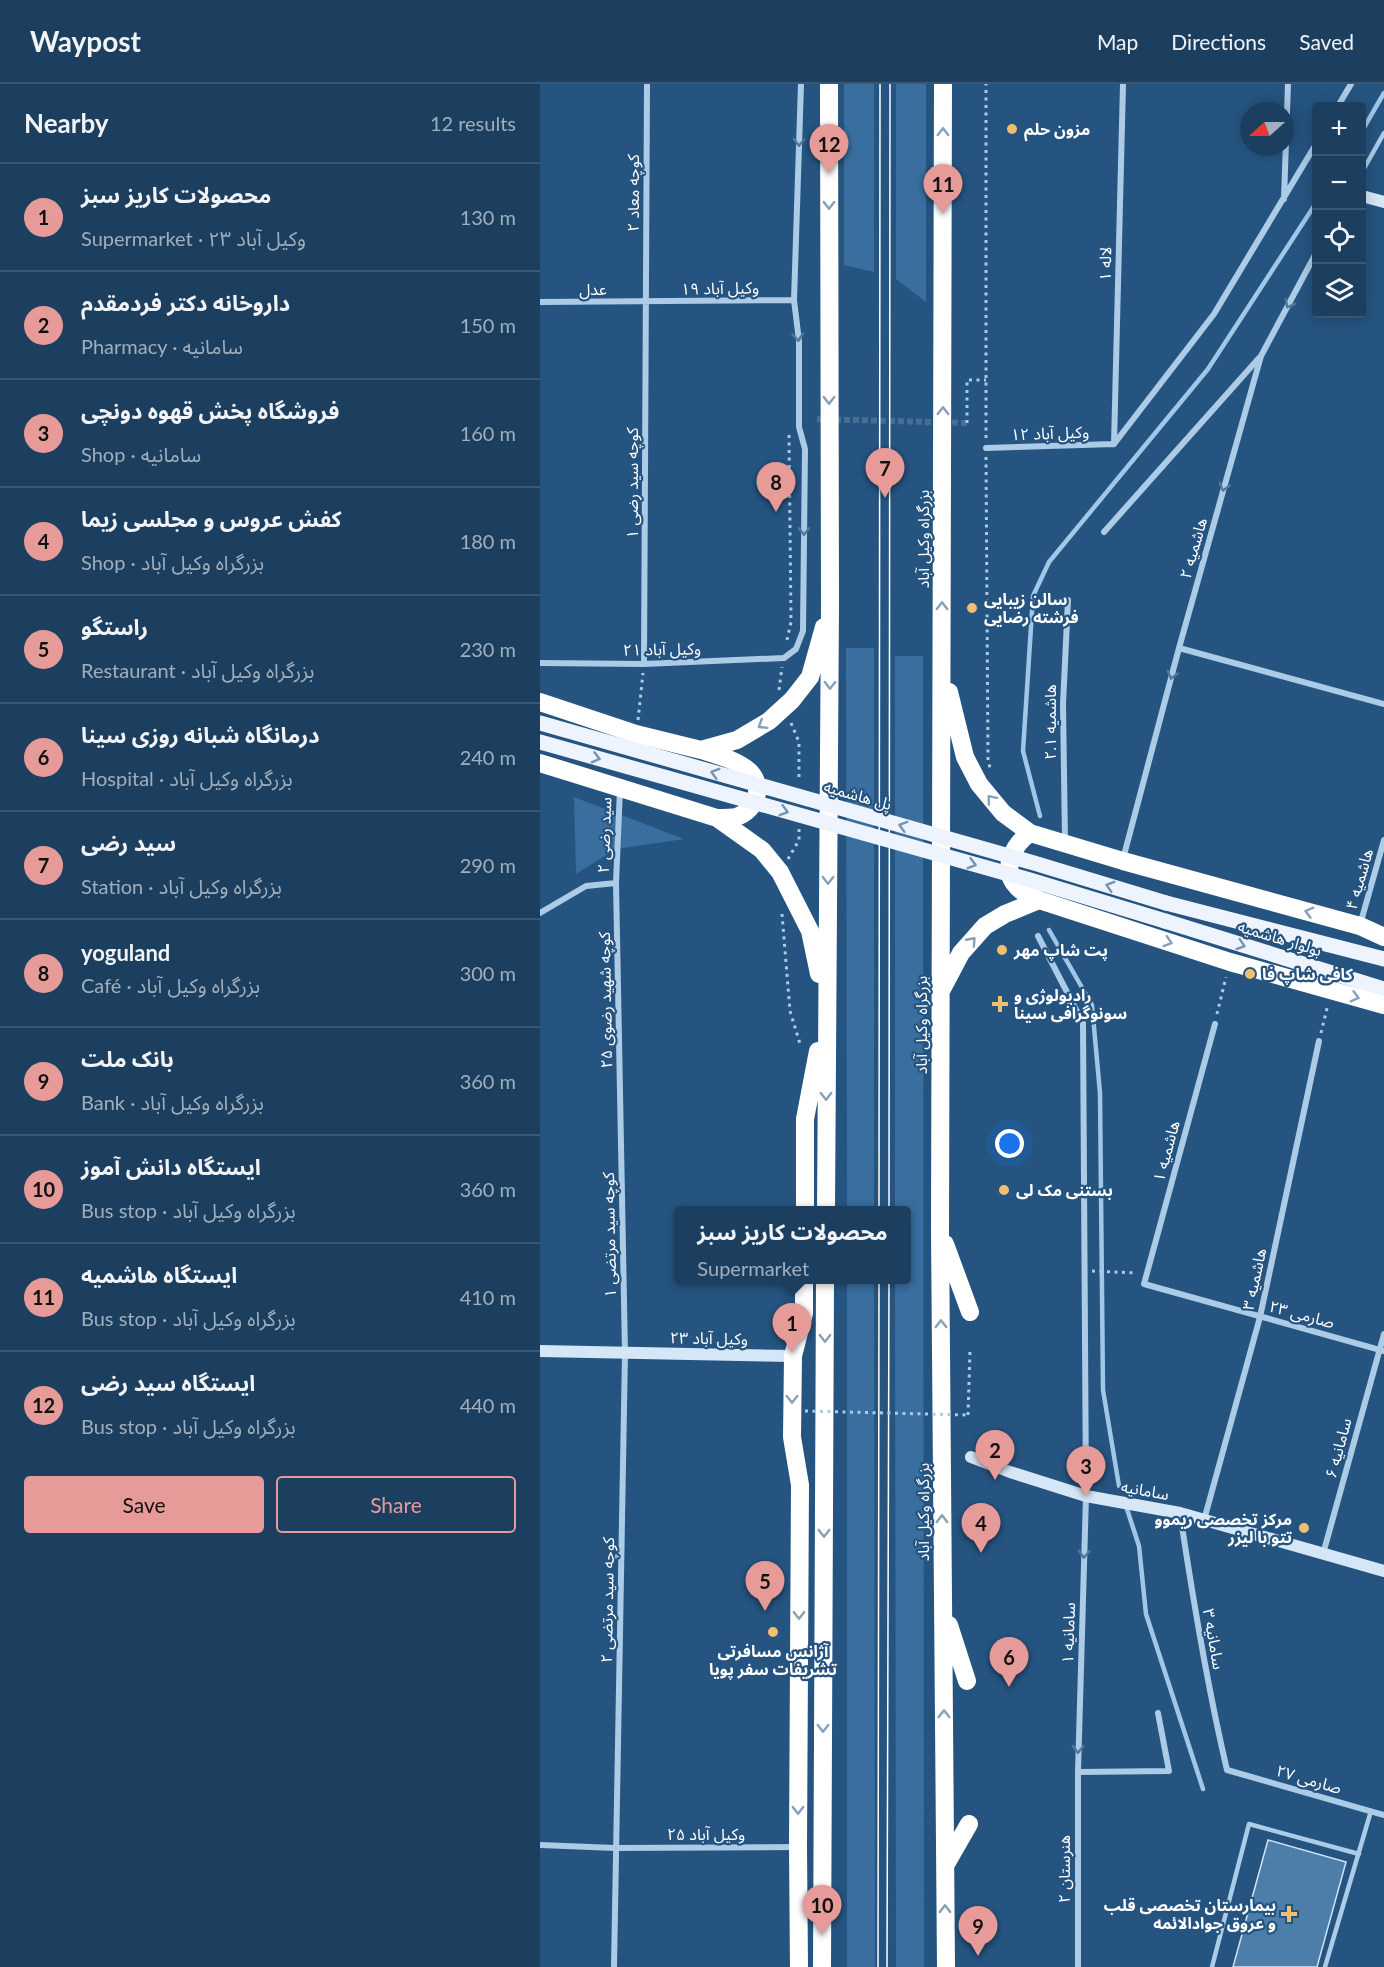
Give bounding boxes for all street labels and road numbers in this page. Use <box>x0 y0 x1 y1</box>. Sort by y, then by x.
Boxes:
street label: کوچه معاد ۲ <box>623 154 644 232</box>
street label: لاله ۱ <box>1095 247 1114 281</box>
street label: ۱۹ وکیل آباد <box>681 277 759 299</box>
street label: عدل <box>579 279 607 300</box>
street label: ۱۲ وکیل آباد <box>1011 422 1089 444</box>
street label: کوچه سید رضی ۱ <box>622 427 643 539</box>
street label: بزرگراه وکیل آباد <box>913 490 933 588</box>
street label: هاشمیه ۲ <box>1175 515 1210 581</box>
street label: ۲۱ وکیل آباد <box>623 638 701 660</box>
street label: هاشمیه ۲.۱ <box>1040 684 1059 760</box>
street label: پل هاشمیه <box>821 776 894 815</box>
street label: سید رضی ۲ <box>593 797 615 873</box>
street label: هاشمیه ۴ <box>1341 846 1376 912</box>
street label: بولوار هاشمیه <box>1236 916 1324 960</box>
street label: کوچه شهید رضوی ۲۵ <box>594 931 617 1068</box>
street label: بزرگراه وکیل آباد <box>911 976 931 1074</box>
street label: هاشمیه ۱ <box>1148 1118 1183 1184</box>
street label: کوچه سید مرتضی ۱ <box>598 1172 621 1298</box>
street label: هاشمیه ۳ <box>1238 1246 1269 1312</box>
street label: صارمی ۲۳ <box>1267 1296 1337 1332</box>
street label: ۲۳ وکیل آباد <box>670 1327 748 1349</box>
street label: سامانیه ۶ <box>1320 1416 1355 1480</box>
street label: بزرگراه وکیل آباد <box>913 1463 933 1561</box>
street label: سامانیه <box>1120 1476 1171 1503</box>
street label: کوچه سید مرتضی ۲ <box>596 1537 619 1663</box>
street label: سامانیه ۱ <box>1057 1602 1078 1664</box>
street label: سامانیه ۳ <box>1200 1607 1229 1671</box>
street label: صارمی ۲۷ <box>1274 1760 1344 1798</box>
street label: ۲۵ وکیل آباد <box>667 1824 745 1844</box>
street label: هنرستان ۲ <box>1054 1835 1074 1903</box>

